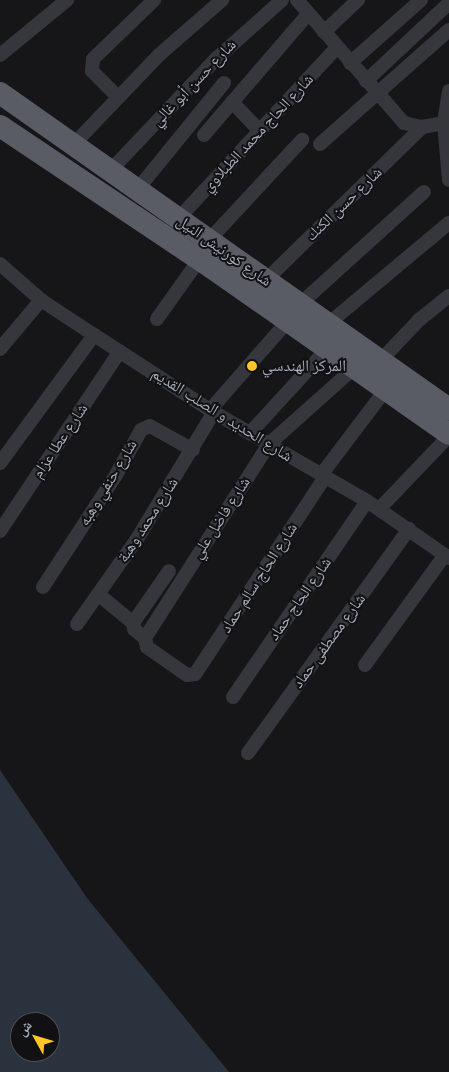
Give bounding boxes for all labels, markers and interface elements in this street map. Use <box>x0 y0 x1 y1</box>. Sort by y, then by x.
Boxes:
street label: شارع حسن أبو غالي <box>148 35 240 131</box>
street label: شارع الحاج محمد الطبلاوي <box>198 70 318 196</box>
street label: شارع حسن الكنك <box>302 163 386 245</box>
street label: شارع كورنيش النيل <box>173 211 275 291</box>
place label: المركز الهندسي <box>262 356 346 376</box>
marker: المركز الهندسي <box>246 360 258 372</box>
street label: شارع الحديد و الصلب القديم <box>148 364 296 466</box>
street label: شارع عطا عزام <box>28 400 92 482</box>
street label: شارع حنفي وهبه <box>75 436 141 530</box>
street label: شارع محمد وهبة <box>113 474 183 566</box>
street label: شارع فاضل علي <box>188 474 254 562</box>
street label: شارع الحاج سالم حماد <box>216 519 302 637</box>
street label: شارع الحاج حماد <box>264 554 336 644</box>
street label: شارع مصطفى حماد <box>288 590 370 692</box>
north arrow <box>10 1012 60 1062</box>
text: ش <box>12 1017 36 1040</box>

